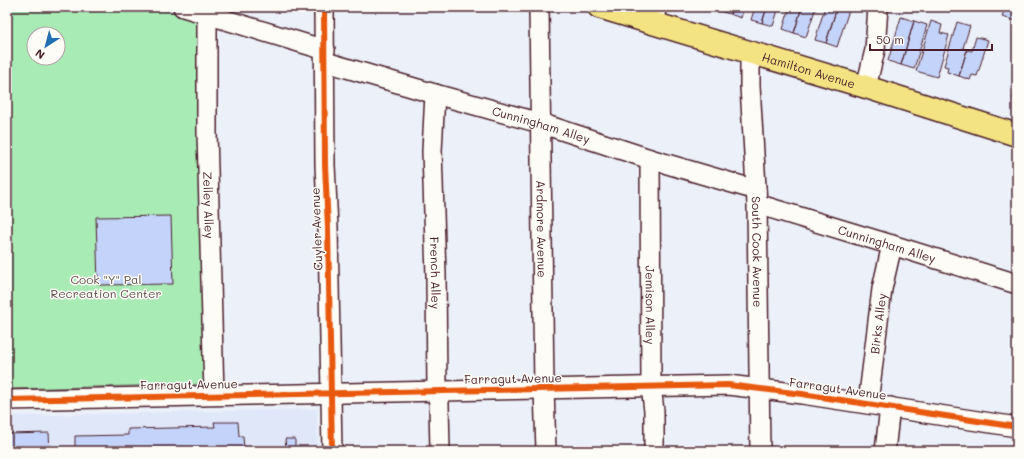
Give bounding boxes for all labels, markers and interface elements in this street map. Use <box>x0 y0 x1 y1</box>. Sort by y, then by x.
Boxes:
north arrow <box>26 26 66 66</box>
scale bar <box>870 26 992 52</box>
text: 50 m <box>876 31 904 47</box>
text: N <box>32 46 48 63</box>
street label: Hamilton Avenue <box>760 48 857 91</box>
street label: Cunningham Alley <box>490 102 592 147</box>
street label: Zelley Alley <box>200 171 218 239</box>
street label: Ardmore Avenue <box>533 180 551 278</box>
street label: Cuyler Avenue <box>307 187 325 271</box>
street label: South Cook Avenue <box>749 196 766 307</box>
street label: Cunningham Alley <box>836 221 938 266</box>
street label: French Alley <box>427 236 444 309</box>
street label: Jemison Alley <box>642 266 659 344</box>
park label: Cook "Y" Pal Recreation Center <box>50 271 162 301</box>
street label: Birks Alley <box>866 292 889 355</box>
street label: Farragut Avenue <box>464 369 562 387</box>
street label: Farragut Avenue <box>788 373 888 403</box>
street label: Farragut Avenue <box>140 375 238 393</box>

